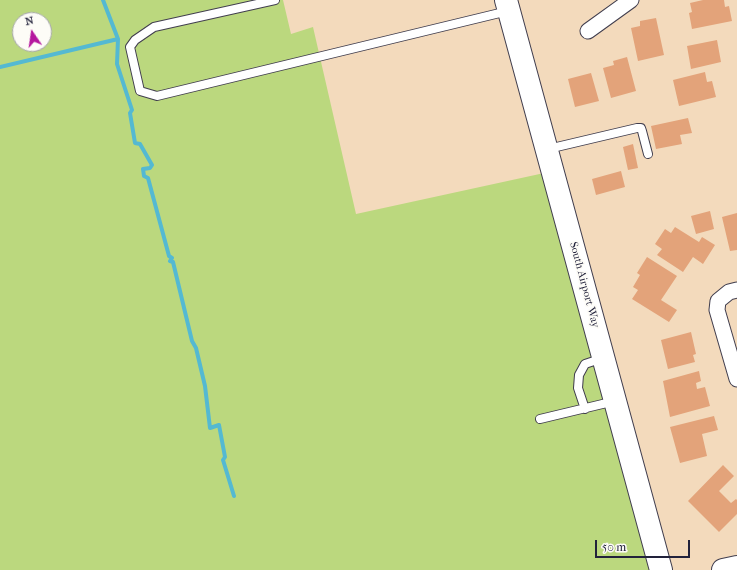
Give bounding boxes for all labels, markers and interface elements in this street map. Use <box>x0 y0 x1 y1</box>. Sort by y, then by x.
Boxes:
north arrow <box>12 12 52 52</box>
text: N <box>24 14 35 28</box>
street label: South Airport Way <box>566 241 602 329</box>
scale bar <box>597 532 692 558</box>
text: 50 m <box>602 540 626 554</box>

